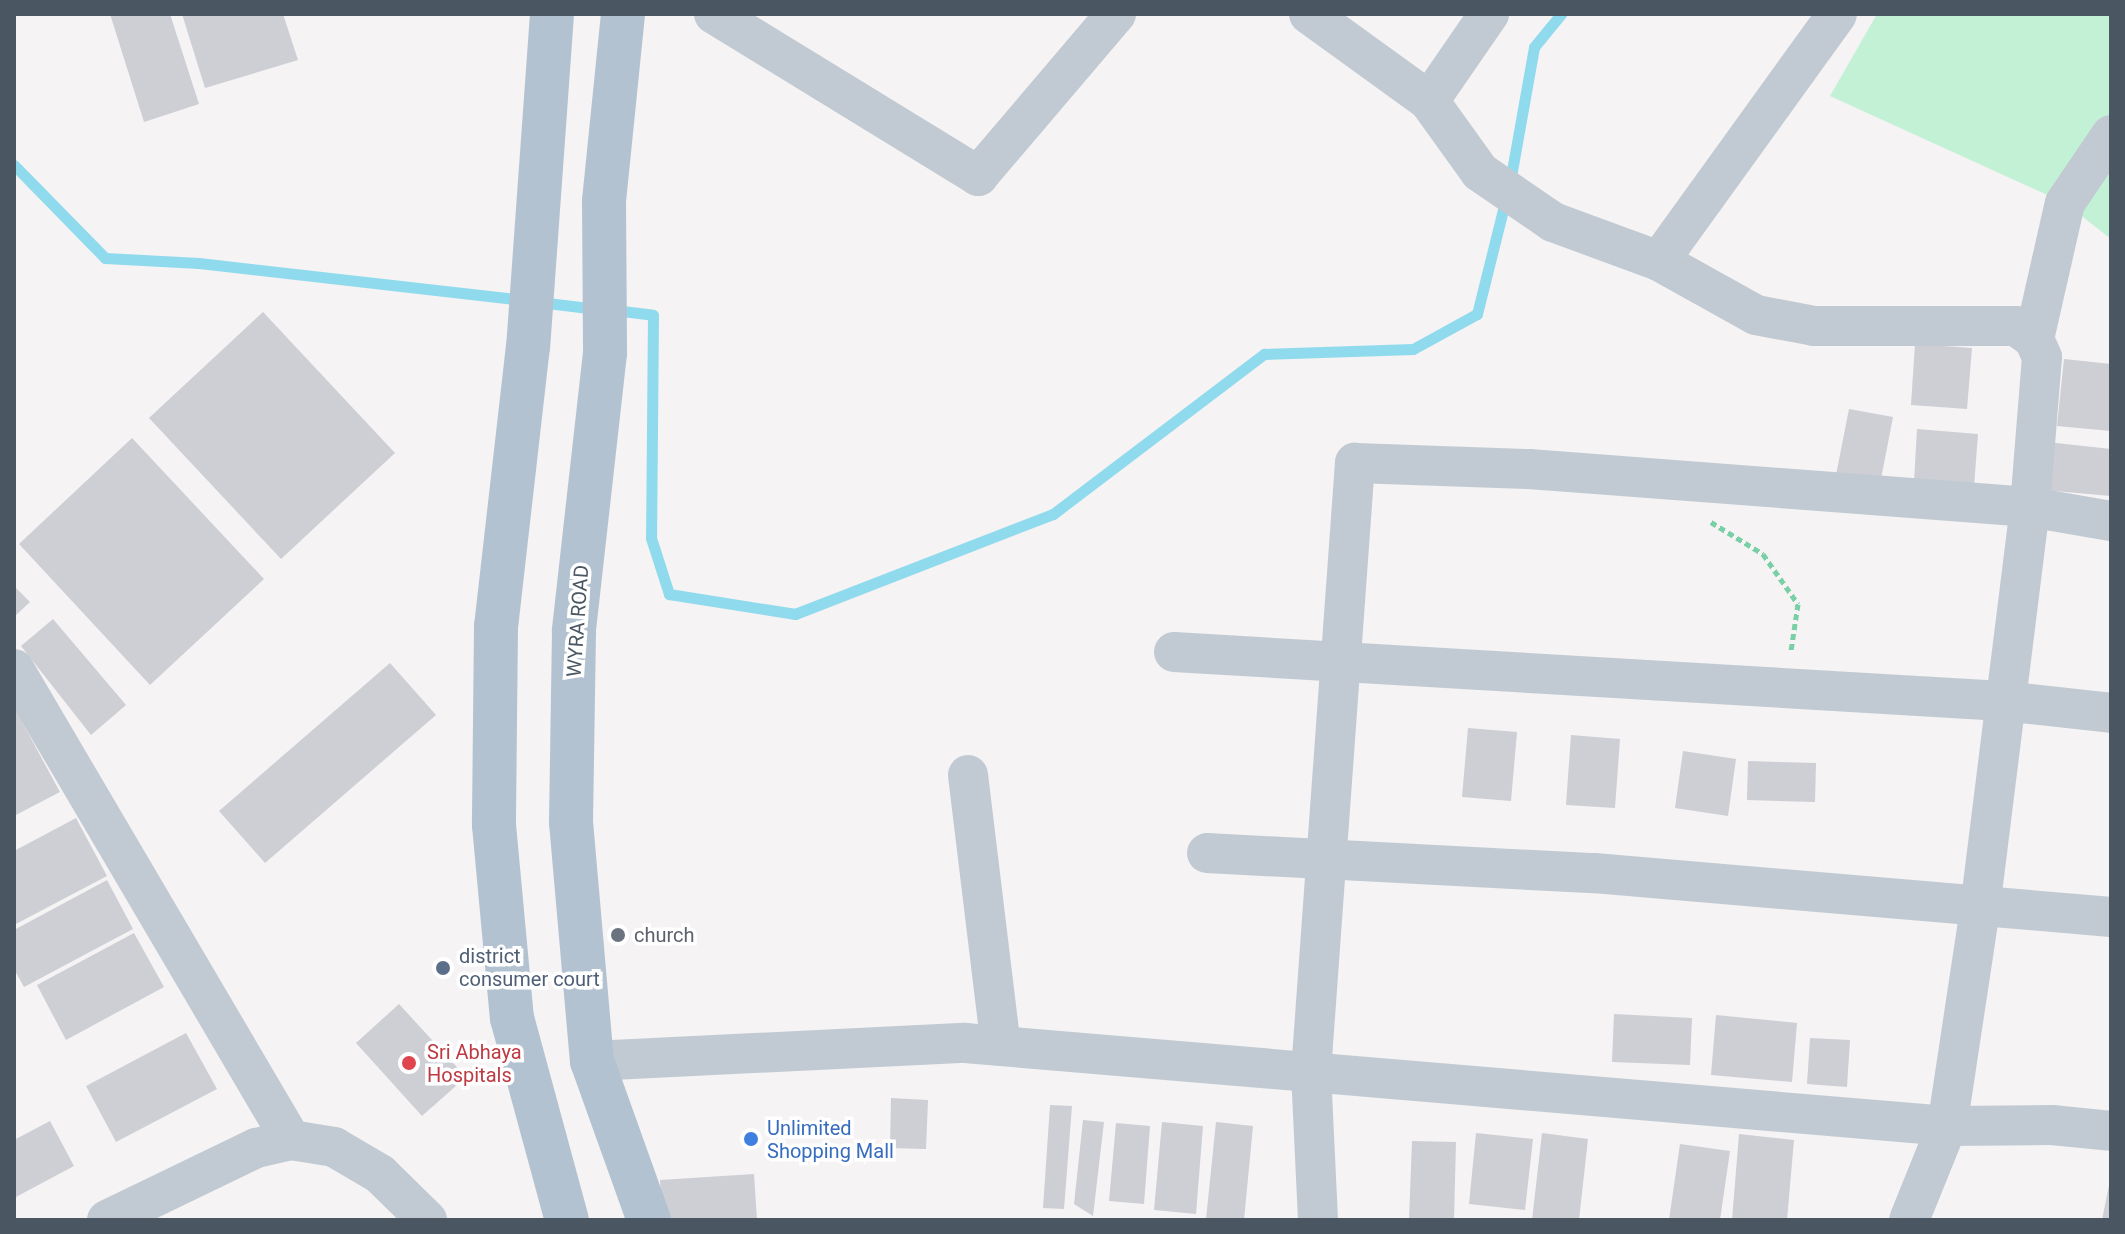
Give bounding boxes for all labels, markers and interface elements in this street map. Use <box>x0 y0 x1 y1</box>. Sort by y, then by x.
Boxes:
street label: WYRA ROAD <box>562 564 594 678</box>
place label: church <box>634 923 695 947</box>
marker: church <box>609 926 627 944</box>
place label: district consumer court <box>459 944 600 991</box>
marker: district consumer court <box>434 959 452 977</box>
place label: Sri Abhaya Hospitals <box>427 1040 522 1087</box>
marker: Sri Abhaya Hospitals <box>398 1052 420 1074</box>
place label: Unlimited Shopping Mall <box>767 1116 894 1163</box>
marker: Unlimited Shopping Mall <box>742 1130 760 1148</box>

